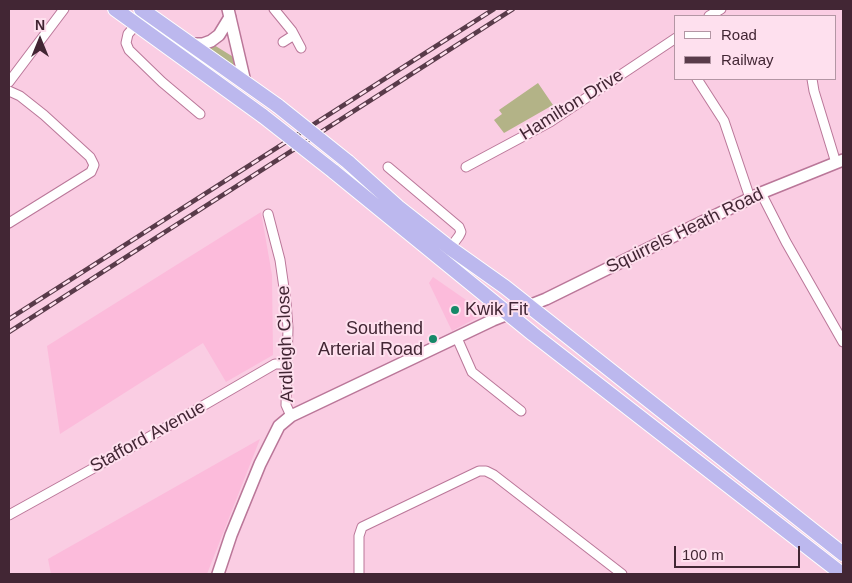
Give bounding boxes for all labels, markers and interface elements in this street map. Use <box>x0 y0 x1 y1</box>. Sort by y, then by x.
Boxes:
north arrow <box>15 15 65 65</box>
legend <box>674 15 837 80</box>
text: N <box>35 17 45 33</box>
text: Road <box>721 26 757 43</box>
text: Railway <box>721 51 774 68</box>
street label: Hamilton Drive <box>516 65 628 145</box>
street label: Squirrels Heath Road <box>603 184 767 278</box>
street label: Ardleigh Close <box>273 285 299 403</box>
place label: Kwik Fit <box>465 299 528 321</box>
marker: Kwik Fit <box>449 304 461 316</box>
place label: Southend Arterial Road <box>318 318 423 360</box>
marker: Southend Arterial Road <box>427 333 439 345</box>
street label: Stafford Avenue <box>87 396 209 478</box>
scale bar <box>677 536 803 568</box>
text: 100 m <box>682 546 724 563</box>

